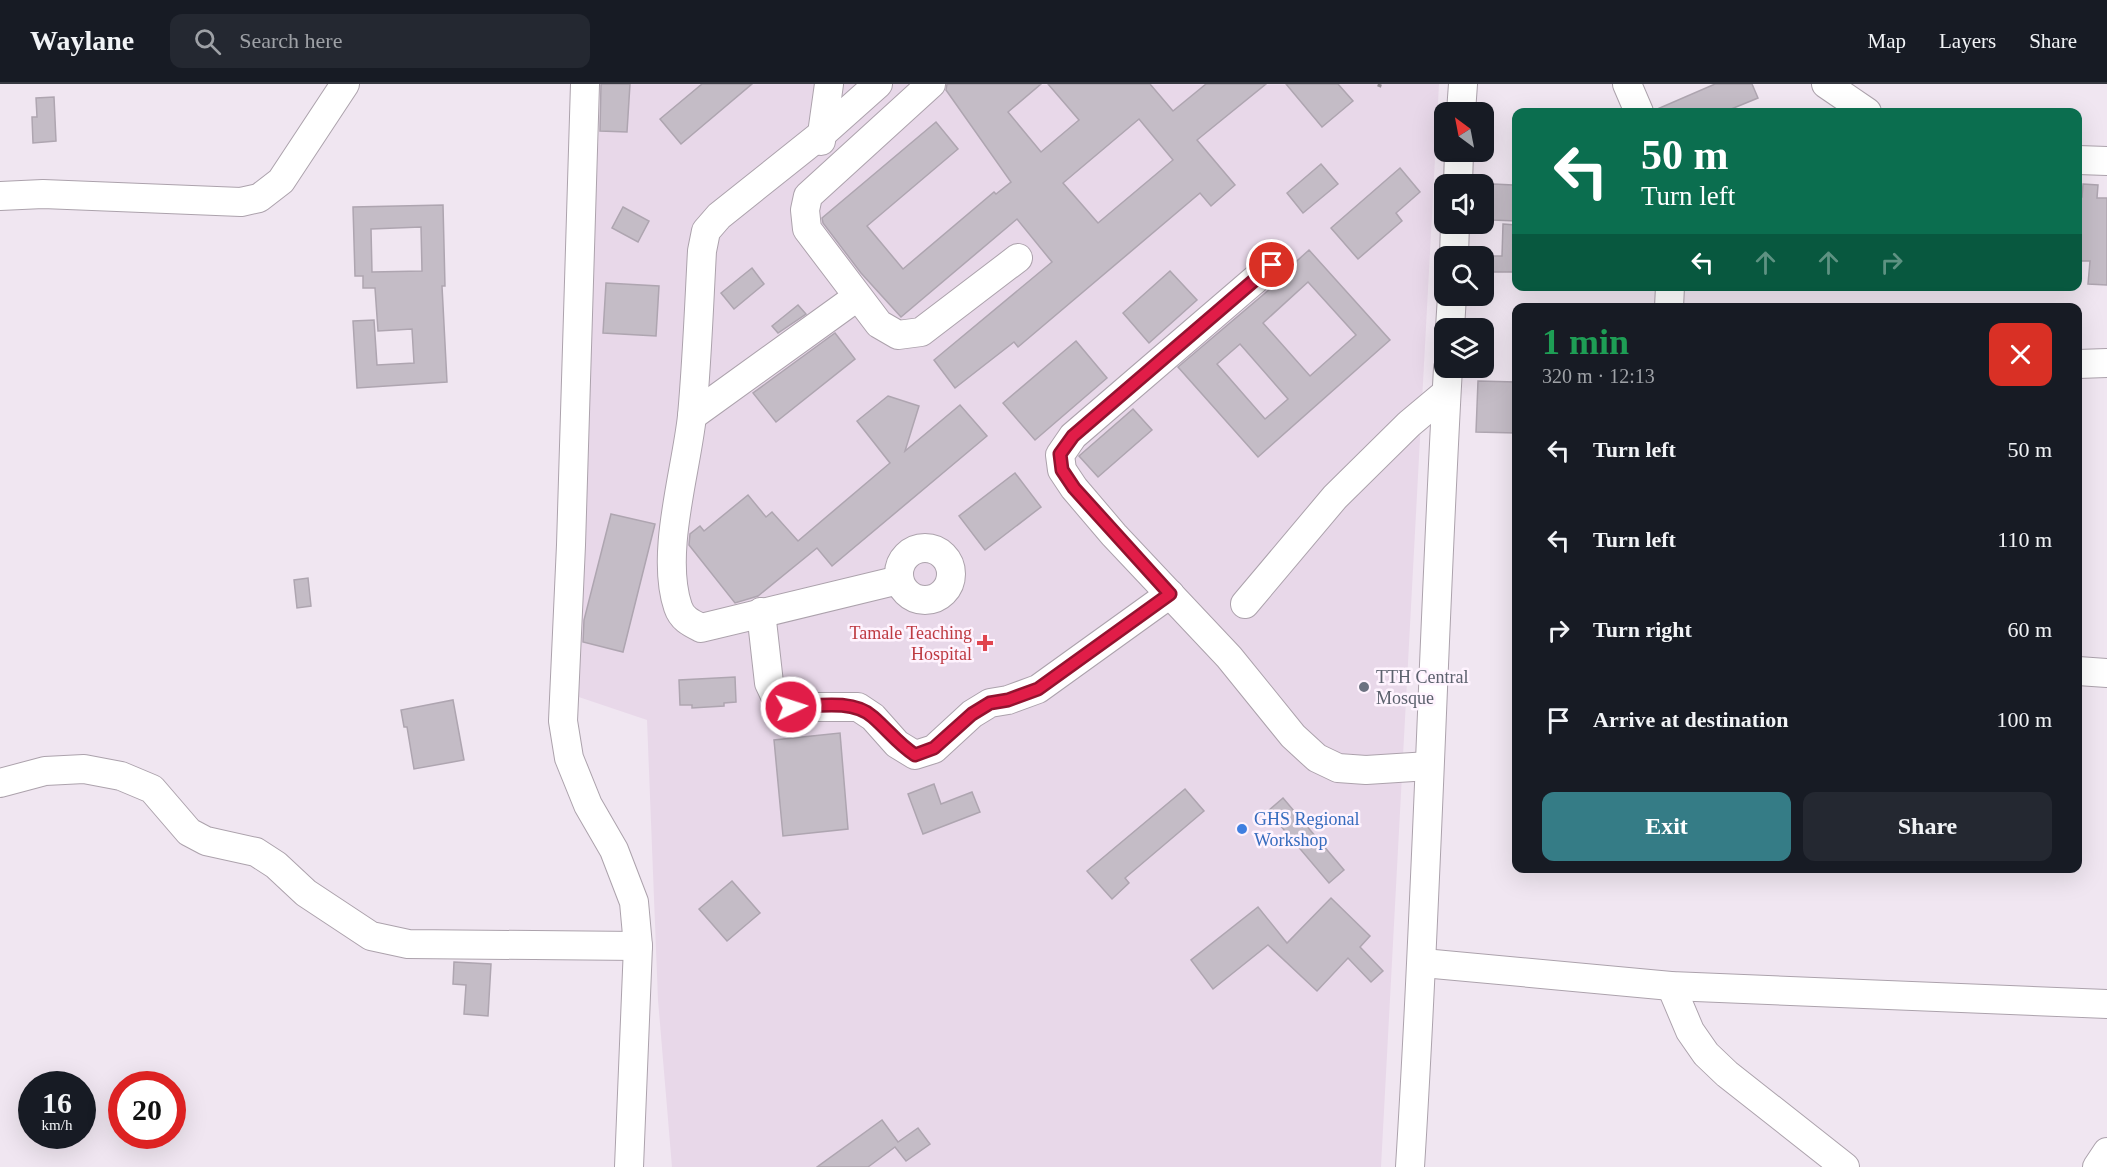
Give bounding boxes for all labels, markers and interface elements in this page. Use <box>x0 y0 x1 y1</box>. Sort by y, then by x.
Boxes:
search box <box>170 14 590 68</box>
text: Waylane <box>30 25 134 56</box>
icon: search <box>191 25 224 58</box>
text: Search here <box>239 28 342 53</box>
text: Map <box>1868 29 1906 53</box>
text: Layers <box>1939 29 1996 53</box>
text: Share <box>2029 29 2077 53</box>
north arrow <box>1434 102 1494 162</box>
map controls <box>1434 102 1494 378</box>
icon: left <box>1542 132 1620 210</box>
text: 50 m <box>1641 132 1729 178</box>
button: sound <box>1434 174 1494 234</box>
text: Turn left <box>1641 181 1735 211</box>
pin <box>1246 239 1297 290</box>
button: search <box>1434 246 1494 306</box>
icon: left <box>1686 246 1719 279</box>
icon: ahead <box>1749 246 1782 279</box>
icon: ahead <box>1812 246 1845 279</box>
icon: right <box>1875 246 1908 279</box>
icon: arrive <box>1255 248 1288 281</box>
button: layers <box>1434 318 1494 378</box>
text: 1 min <box>1542 322 1629 362</box>
button: close <box>1989 323 2052 386</box>
text: 320 m · 12:13 <box>1542 365 1655 387</box>
icon: left <box>1542 434 1575 467</box>
text: Turn left <box>1593 437 1676 462</box>
text: 50 m <box>2007 437 2052 462</box>
icon: left <box>1542 524 1575 557</box>
text: Turn left <box>1593 527 1676 552</box>
text: 110 m <box>1997 527 2052 552</box>
icon: right <box>1542 614 1575 647</box>
text: Turn right <box>1593 617 1692 642</box>
text: 60 m <box>2007 617 2052 642</box>
place label: Tamale Teaching Hospital <box>849 623 972 664</box>
marker: Tamale Teaching Hospital <box>976 634 994 652</box>
place label: TTH Central Mosque <box>1376 667 1468 708</box>
position arrow <box>759 675 823 739</box>
marker: TTH Central Mosque <box>1357 680 1371 694</box>
icon: arrive <box>1542 704 1575 737</box>
text: Arrive at destination <box>1593 707 1789 732</box>
text: 100 m <box>1996 707 2052 732</box>
button: Exit <box>1542 792 1791 861</box>
button: Share <box>1803 792 2052 861</box>
place label: GHS Regional Workshop <box>1254 809 1360 850</box>
marker: GHS Regional Workshop <box>1235 822 1249 836</box>
speed limit sign: 20 <box>108 1071 186 1149</box>
text: 16 <box>42 1086 72 1119</box>
text: km/h <box>42 1117 72 1133</box>

